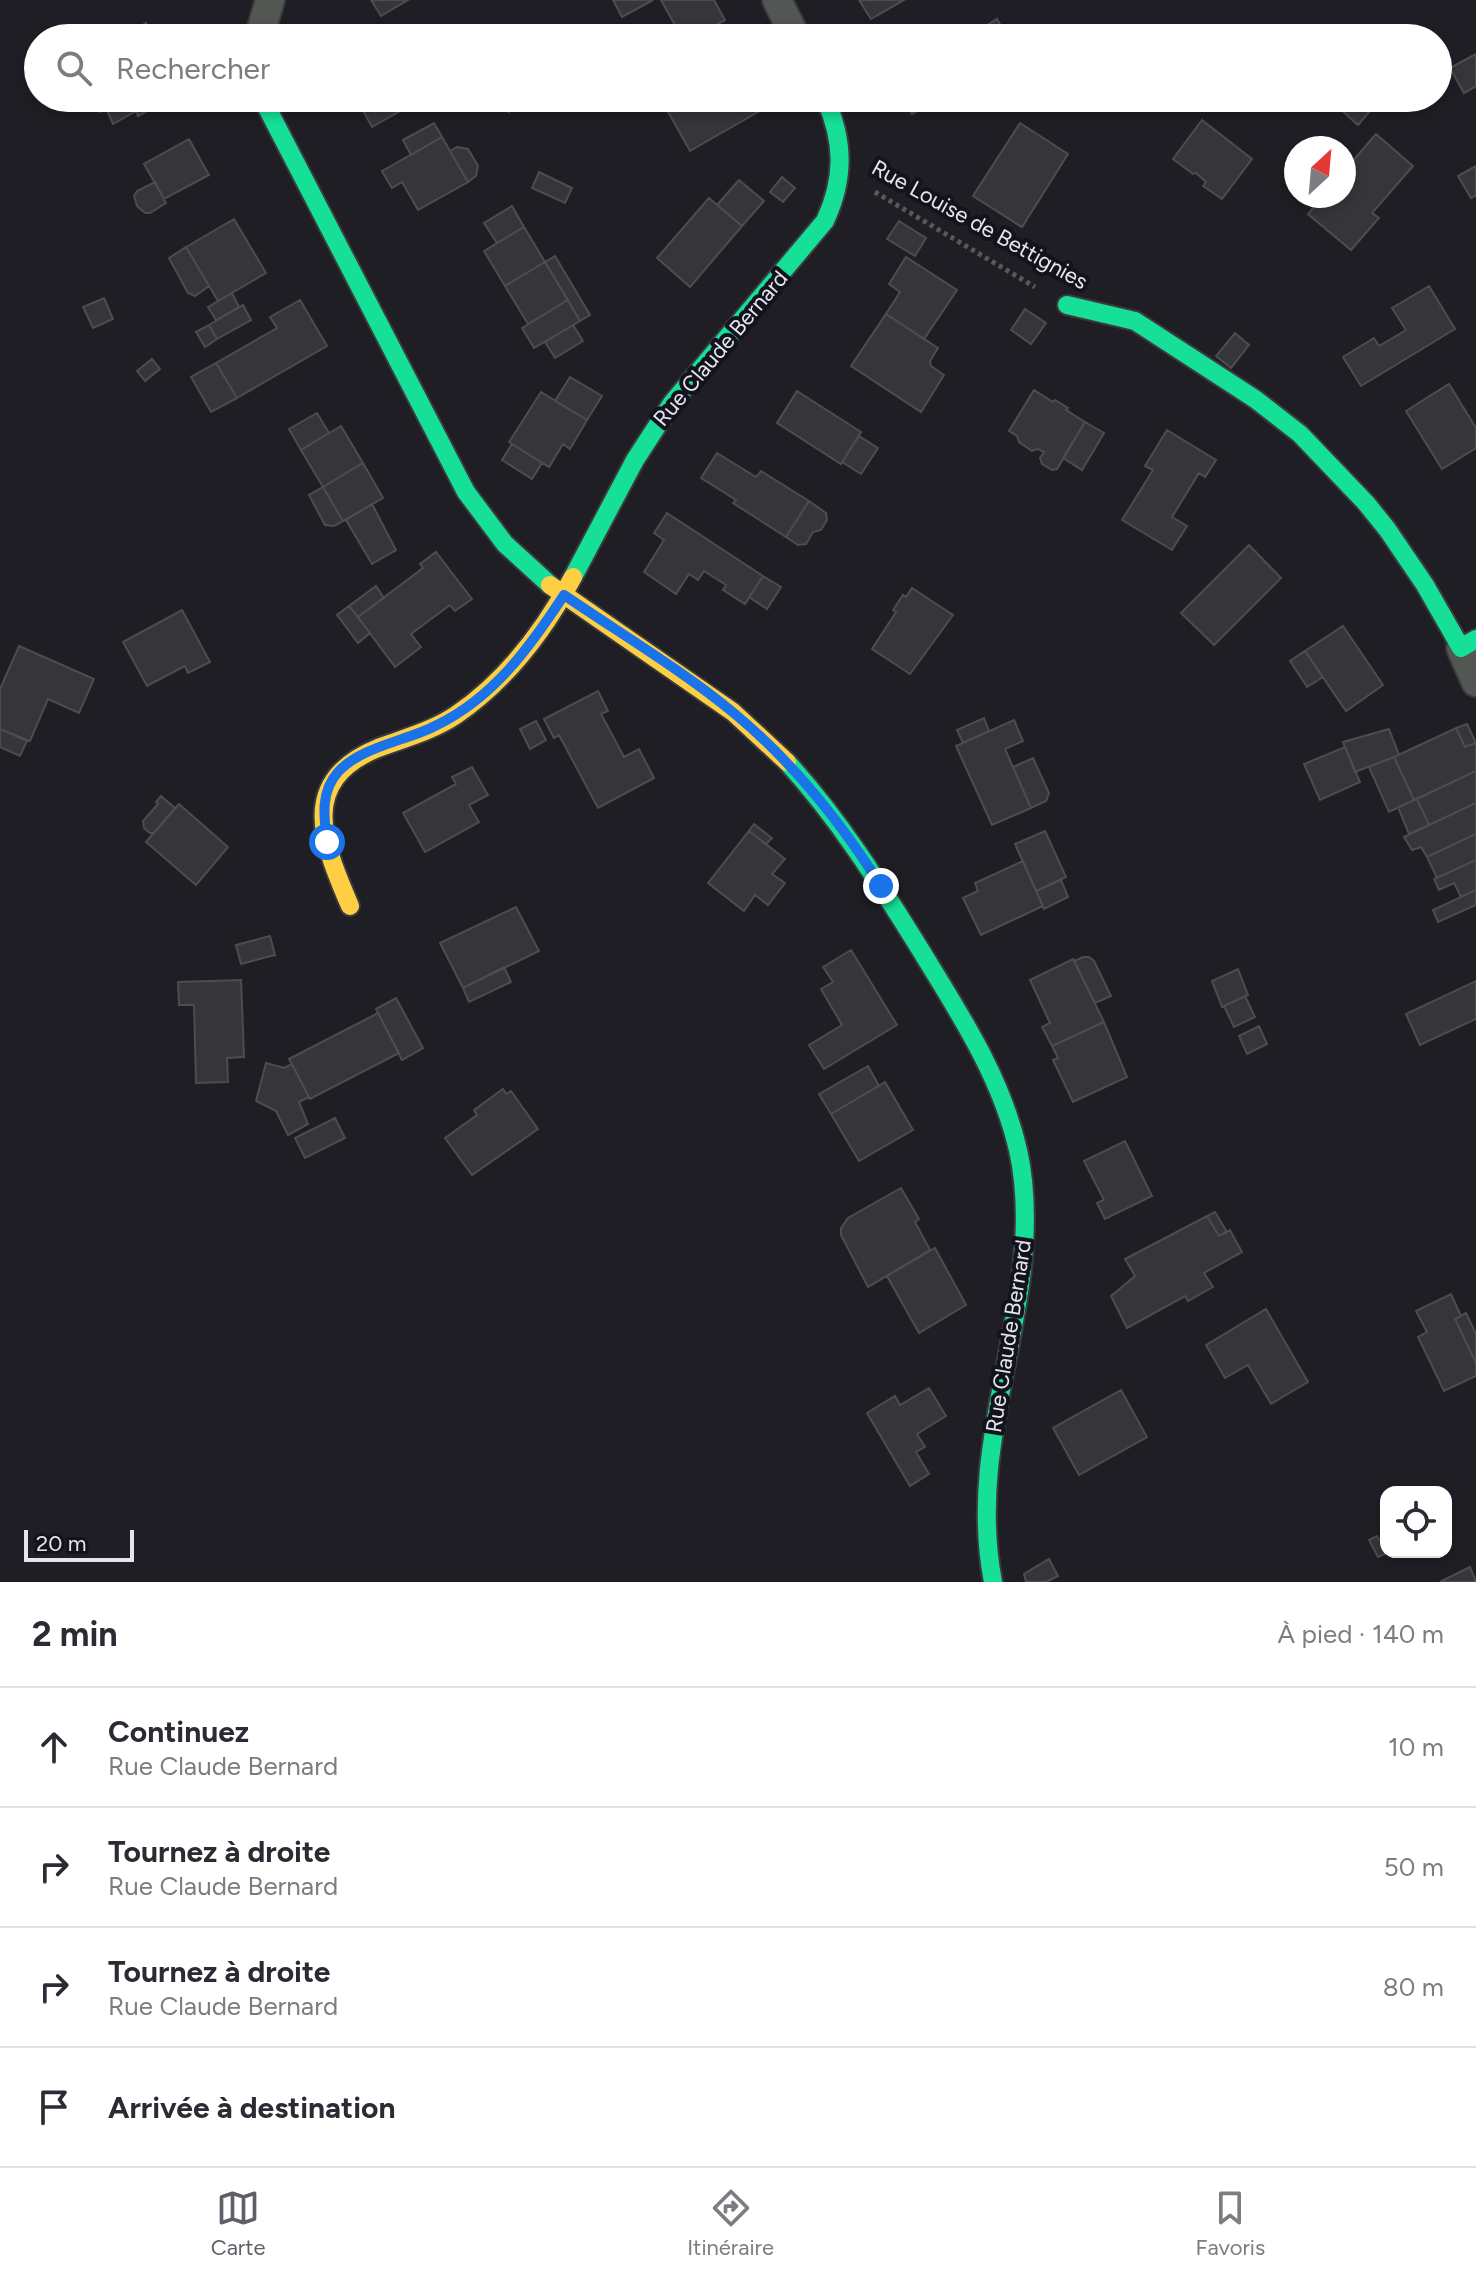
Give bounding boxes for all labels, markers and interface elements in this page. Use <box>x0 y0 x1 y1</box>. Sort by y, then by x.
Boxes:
search box <box>24 24 1452 112</box>
icon: search <box>52 46 96 90</box>
text: Rechercher <box>116 50 270 87</box>
north arrow <box>1284 136 1356 208</box>
street label: Rue Louise de Bettignies <box>867 154 1093 295</box>
street label: Rue Claude Bernard <box>647 265 793 432</box>
route start <box>309 824 345 860</box>
route end <box>863 868 899 904</box>
street label: Rue Claude Bernard <box>980 1238 1037 1434</box>
map controls <box>1380 1486 1452 1558</box>
button: locate <box>1380 1486 1452 1558</box>
scale bar <box>24 1526 134 1562</box>
text: 20 m <box>36 1530 87 1557</box>
text: 2 min <box>32 1614 118 1655</box>
text: À pied · 140 m <box>1278 1618 1444 1650</box>
text: Continuez <box>108 1713 249 1750</box>
icon: ahead <box>32 1725 76 1769</box>
text: 10 m <box>1388 1731 1444 1763</box>
text: Rue Claude Bernard <box>108 1750 338 1782</box>
text: Tournez à droite <box>108 1833 330 1870</box>
icon: right <box>32 1845 76 1889</box>
text: 50 m <box>1384 1851 1444 1883</box>
text: Rue Claude Bernard <box>108 1870 338 1902</box>
text: Tournez à droite <box>108 1953 330 1990</box>
icon: right <box>32 1965 76 2009</box>
text: 80 m <box>1383 1971 1444 2003</box>
text: Rue Claude Bernard <box>108 1990 338 2022</box>
icon: arrive <box>32 2085 76 2129</box>
text: Arrivée à destination <box>108 2089 395 2126</box>
tab: Carte <box>211 2186 266 2261</box>
tab: Itinéraire <box>687 2186 774 2261</box>
tab: Favoris <box>1196 2186 1265 2261</box>

